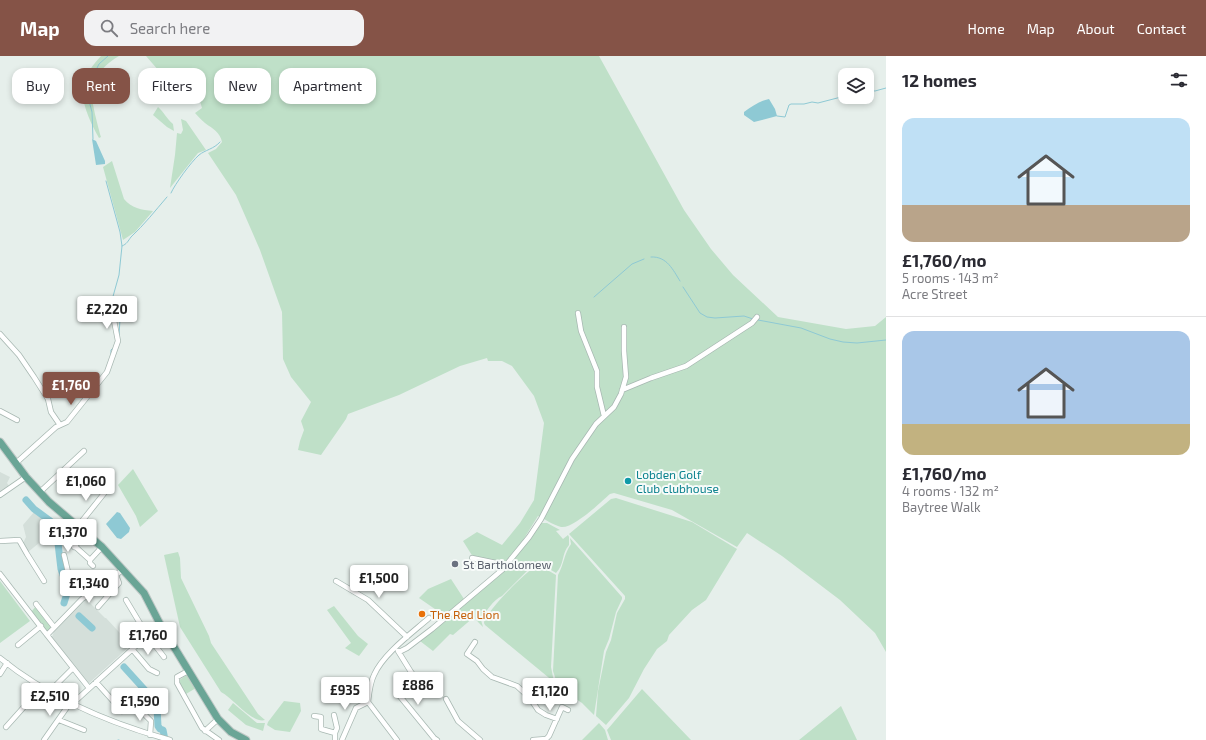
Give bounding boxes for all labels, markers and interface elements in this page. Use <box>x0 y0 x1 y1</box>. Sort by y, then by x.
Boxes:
search box <box>84 10 364 46</box>
text: Map <box>20 17 60 40</box>
icon: search <box>98 17 120 39</box>
text: Search here <box>130 19 210 37</box>
text: Home <box>968 20 1005 37</box>
text: Map <box>1027 20 1055 37</box>
text: About <box>1077 20 1115 37</box>
text: Contact <box>1137 20 1186 37</box>
chip: Buy <box>12 68 64 104</box>
chip: Rent <box>72 68 130 104</box>
chip: Filters <box>138 68 206 104</box>
chip: New <box>214 68 271 104</box>
chip: Apartment <box>279 68 376 104</box>
map controls <box>838 68 874 104</box>
button: layers <box>838 68 874 104</box>
icon: filters <box>1168 69 1190 91</box>
text: 12 homes <box>902 70 977 90</box>
icon: home <box>1010 144 1082 216</box>
text: £1,760/mo <box>902 250 986 270</box>
text: 5 rooms · 143 m² <box>902 270 999 286</box>
text: Acre Street <box>902 286 968 302</box>
pin: £2,220 <box>74 296 140 330</box>
text: £2,220 <box>86 301 128 317</box>
icon: home <box>1010 357 1082 429</box>
pin: £1,760 <box>38 372 104 406</box>
text: £1,760 <box>52 377 90 393</box>
text: £1,760/mo <box>902 463 986 483</box>
place label: Lobden Golf Club clubhouse <box>636 467 719 495</box>
pin: £1,060 <box>53 468 119 502</box>
text: £1,060 <box>66 473 106 489</box>
marker: Lobden Golf Club clubhouse <box>623 476 633 486</box>
text: 4 rooms · 132 m² <box>902 483 999 499</box>
text: Baytree Walk <box>902 499 981 515</box>
pin: £1,370 <box>35 519 101 553</box>
text: £1,370 <box>49 524 87 540</box>
place label: St Bartholomew <box>463 557 551 571</box>
marker: St Bartholomew <box>450 559 460 569</box>
pin: £1,500 <box>346 565 412 599</box>
pin: £1,340 <box>56 570 122 604</box>
text: £1,500 <box>359 570 399 586</box>
text: £1,340 <box>69 575 109 591</box>
place label: The Red Lion <box>430 607 499 621</box>
marker: The Red Lion <box>417 609 427 619</box>
pin: £1,760 <box>115 622 181 656</box>
text: £1,760 <box>129 627 167 643</box>
pin: £886 <box>394 672 442 706</box>
pin: £935 <box>321 677 369 711</box>
text: £886 <box>402 677 434 693</box>
pin: £1,120 <box>517 678 583 712</box>
text: £935 <box>330 682 360 698</box>
pin: £2,510 <box>17 683 83 717</box>
text: £1,120 <box>531 683 569 699</box>
text: £2,510 <box>30 688 70 704</box>
pin: £1,590 <box>107 688 173 722</box>
text: £1,590 <box>120 693 160 709</box>

